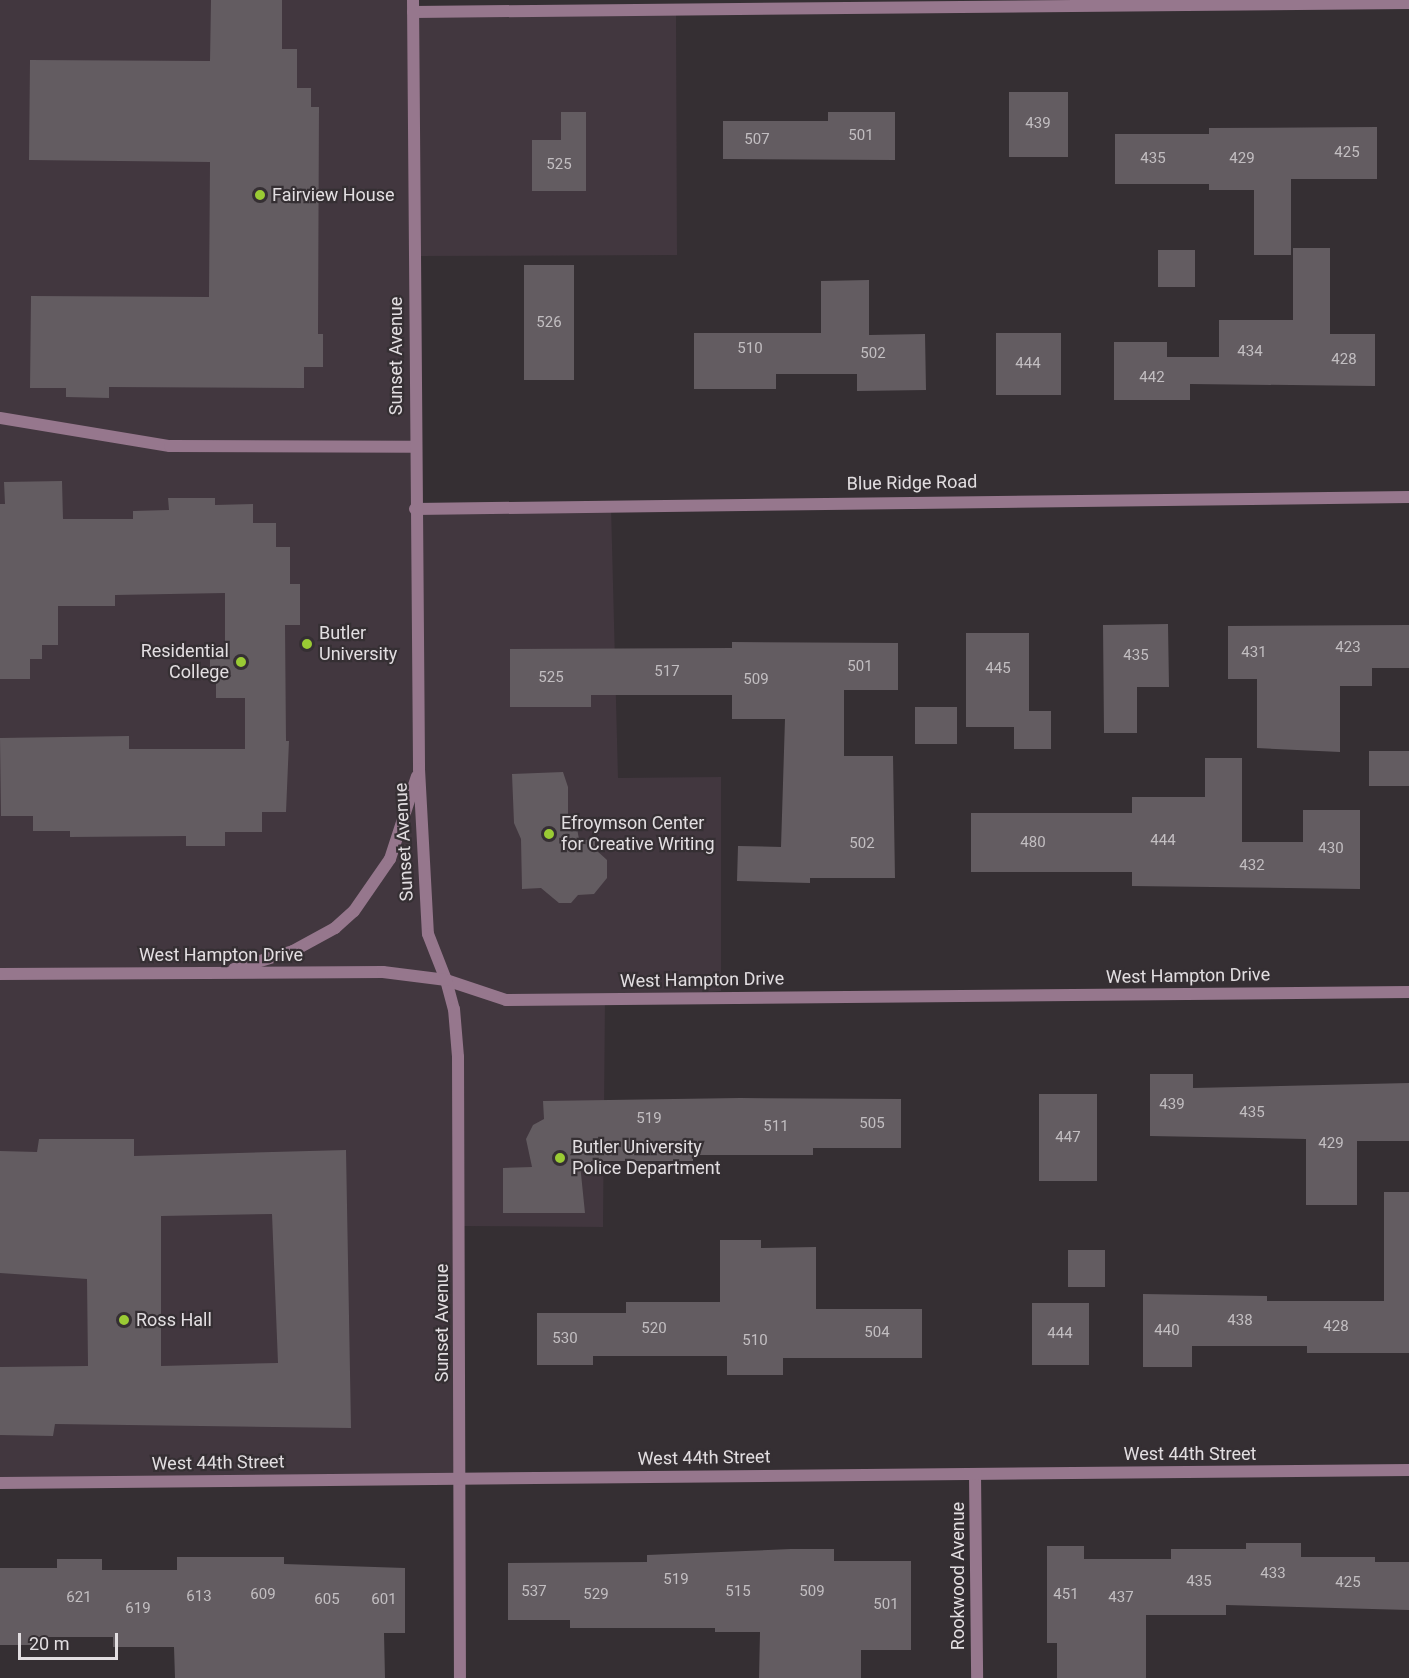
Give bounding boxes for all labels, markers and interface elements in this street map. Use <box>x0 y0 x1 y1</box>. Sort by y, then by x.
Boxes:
house number: 439 <box>1025 115 1051 133</box>
house number: 501 <box>848 127 874 145</box>
house number: 507 <box>744 131 770 149</box>
house number: 425 <box>1334 144 1360 162</box>
house number: 435 <box>1140 150 1166 168</box>
house number: 429 <box>1229 150 1255 168</box>
house number: 525 <box>546 156 572 174</box>
place label: Fairview House <box>272 184 395 206</box>
marker: Fairview House <box>253 188 267 202</box>
street label: Sunset Avenue <box>385 297 407 415</box>
house number: 526 <box>536 314 562 332</box>
house number: 510 <box>737 340 763 358</box>
house number: 434 <box>1237 343 1263 361</box>
house number: 502 <box>860 345 886 363</box>
house number: 428 <box>1331 351 1357 369</box>
house number: 444 <box>1015 355 1041 373</box>
house number: 442 <box>1139 369 1165 387</box>
street label: Blue Ridge Road <box>847 471 977 495</box>
place label: Butler University <box>319 623 397 666</box>
marker: Butler University <box>300 637 314 651</box>
house number: 423 <box>1335 639 1361 657</box>
place label: Residential College <box>141 641 229 684</box>
house number: 431 <box>1241 644 1267 662</box>
house number: 435 <box>1123 647 1149 665</box>
marker: Residential College <box>234 655 248 669</box>
house number: 501 <box>847 658 873 676</box>
house number: 445 <box>985 660 1011 678</box>
house number: 517 <box>654 663 680 681</box>
house number: 525 <box>538 669 564 687</box>
house number: 509 <box>743 671 769 689</box>
street label: Sunset Avenue <box>390 782 418 902</box>
place label: Efroymson Center for Creative Writing <box>561 813 715 856</box>
marker: Efroymson Center for Creative Writing <box>542 827 556 841</box>
house number: 444 <box>1150 832 1176 850</box>
house number: 480 <box>1020 834 1046 852</box>
house number: 502 <box>849 835 875 853</box>
house number: 430 <box>1318 840 1344 858</box>
house number: 432 <box>1239 857 1265 875</box>
street label: West Hampton Drive <box>139 944 303 966</box>
street label: West Hampton Drive <box>1106 964 1270 988</box>
street label: West Hampton Drive <box>620 968 784 992</box>
house number: 439 <box>1159 1096 1185 1114</box>
house number: 435 <box>1239 1104 1265 1122</box>
house number: 519 <box>636 1110 662 1128</box>
house number: 505 <box>859 1115 885 1133</box>
house number: 511 <box>763 1118 789 1136</box>
house number: 447 <box>1055 1129 1081 1147</box>
house number: 429 <box>1318 1135 1344 1153</box>
place label: Butler University Police Department <box>572 1137 721 1180</box>
marker: Butler University Police Department <box>553 1151 567 1165</box>
street label: Sunset Avenue <box>431 1264 453 1382</box>
place label: Ross Hall <box>136 1309 212 1331</box>
house number: 438 <box>1227 1312 1253 1330</box>
marker: Ross Hall <box>117 1313 131 1327</box>
house number: 428 <box>1323 1318 1349 1336</box>
house number: 520 <box>641 1320 667 1338</box>
house number: 440 <box>1154 1322 1180 1340</box>
house number: 504 <box>864 1324 890 1342</box>
house number: 444 <box>1047 1325 1073 1343</box>
house number: 530 <box>552 1330 578 1348</box>
house number: 510 <box>742 1332 768 1350</box>
street label: West 44th Street <box>1124 1443 1256 1465</box>
street label: West 44th Street <box>637 1446 771 1470</box>
street label: West 44th Street <box>151 1451 285 1475</box>
street label: Rookwood Avenue <box>947 1502 969 1650</box>
house number: 433 <box>1260 1565 1286 1583</box>
house number: 519 <box>663 1571 689 1589</box>
house number: 435 <box>1186 1573 1212 1591</box>
house number: 425 <box>1335 1574 1361 1592</box>
house number: 537 <box>521 1583 547 1601</box>
house number: 515 <box>725 1583 751 1601</box>
house number: 509 <box>799 1583 825 1601</box>
house number: 609 <box>250 1586 276 1604</box>
house number: 529 <box>583 1586 609 1604</box>
house number: 451 <box>1053 1586 1079 1604</box>
house number: 613 <box>186 1588 212 1606</box>
house number: 621 <box>66 1589 92 1607</box>
house number: 437 <box>1108 1589 1134 1607</box>
house number: 605 <box>314 1591 340 1609</box>
house number: 601 <box>371 1591 397 1609</box>
house number: 501 <box>873 1596 899 1614</box>
house number: 619 <box>125 1600 151 1618</box>
scale bar <box>21 1621 122 1659</box>
text: 20 m <box>29 1633 69 1654</box>

